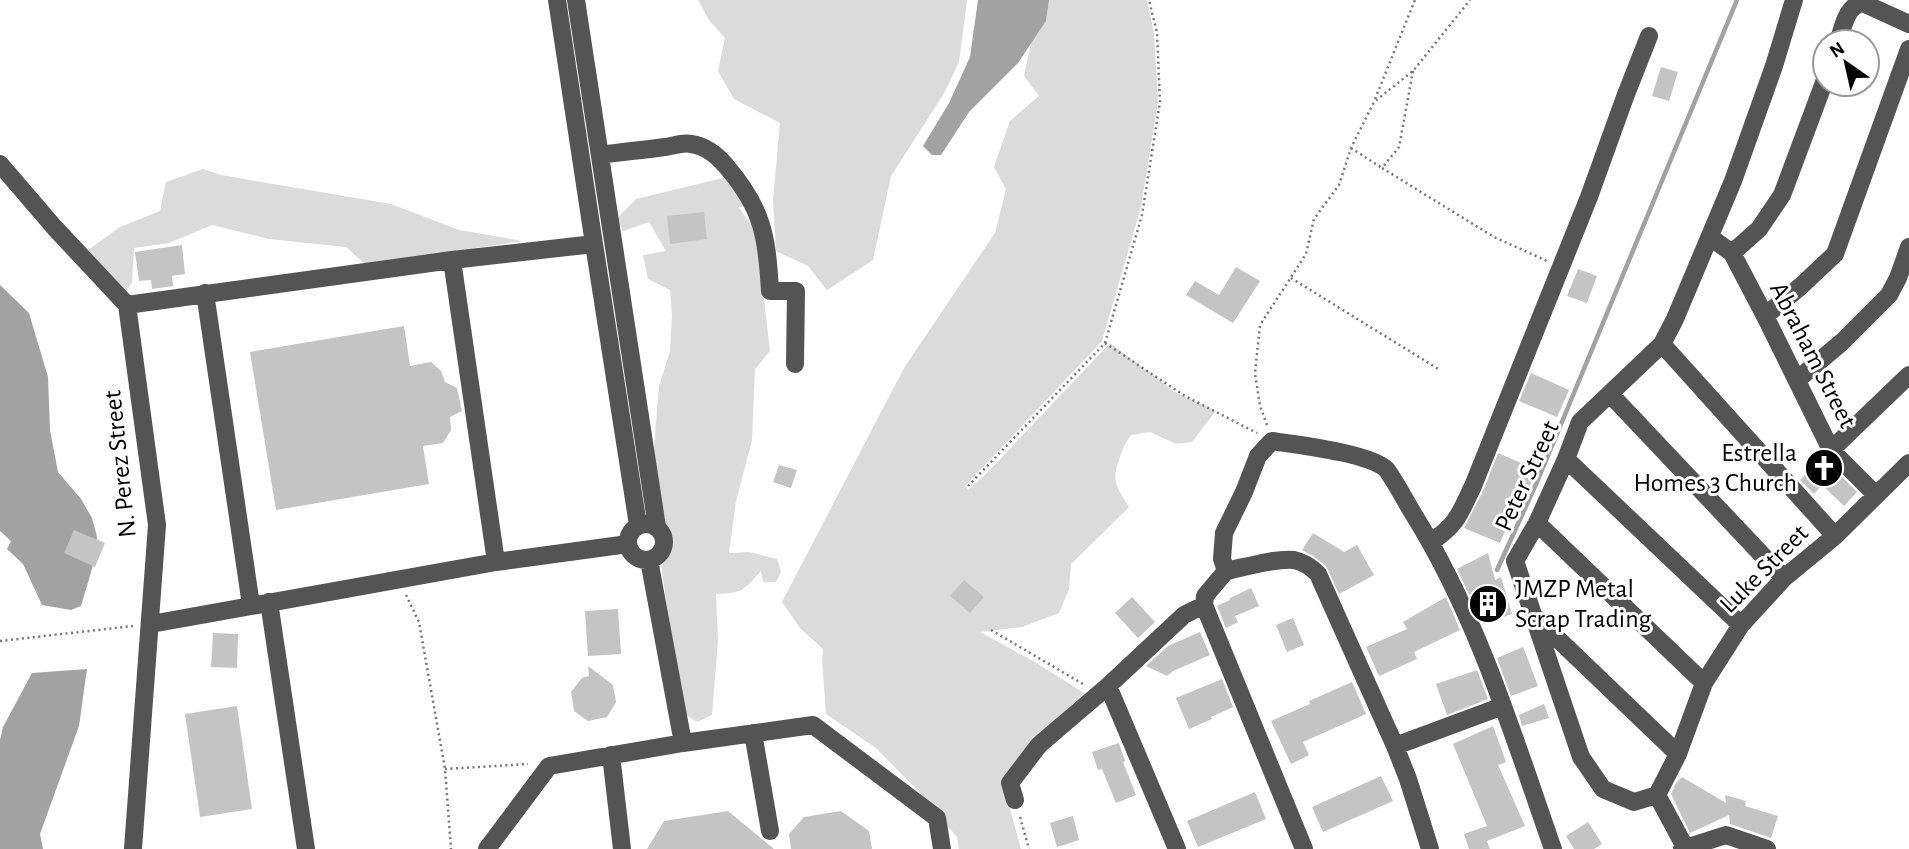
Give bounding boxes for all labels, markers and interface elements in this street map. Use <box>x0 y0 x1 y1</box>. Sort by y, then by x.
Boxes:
north arrow <box>1811 28 1881 98</box>
text: N <box>1827 39 1848 62</box>
street label: Abraham Street <box>1765 278 1861 432</box>
street label: N. Perez Street <box>99 389 141 539</box>
street label: Peter Street <box>1490 417 1564 535</box>
place label: Estrella Homes 3 Church <box>1634 440 1797 496</box>
church icon: Estrella Homes 3 Church <box>1803 447 1845 489</box>
street label: Luke Street <box>1715 520 1813 618</box>
place label: JMZP Metal Scrap Trading <box>1515 576 1652 632</box>
building icon: JMZP Metal Scrap Trading <box>1467 583 1509 625</box>

